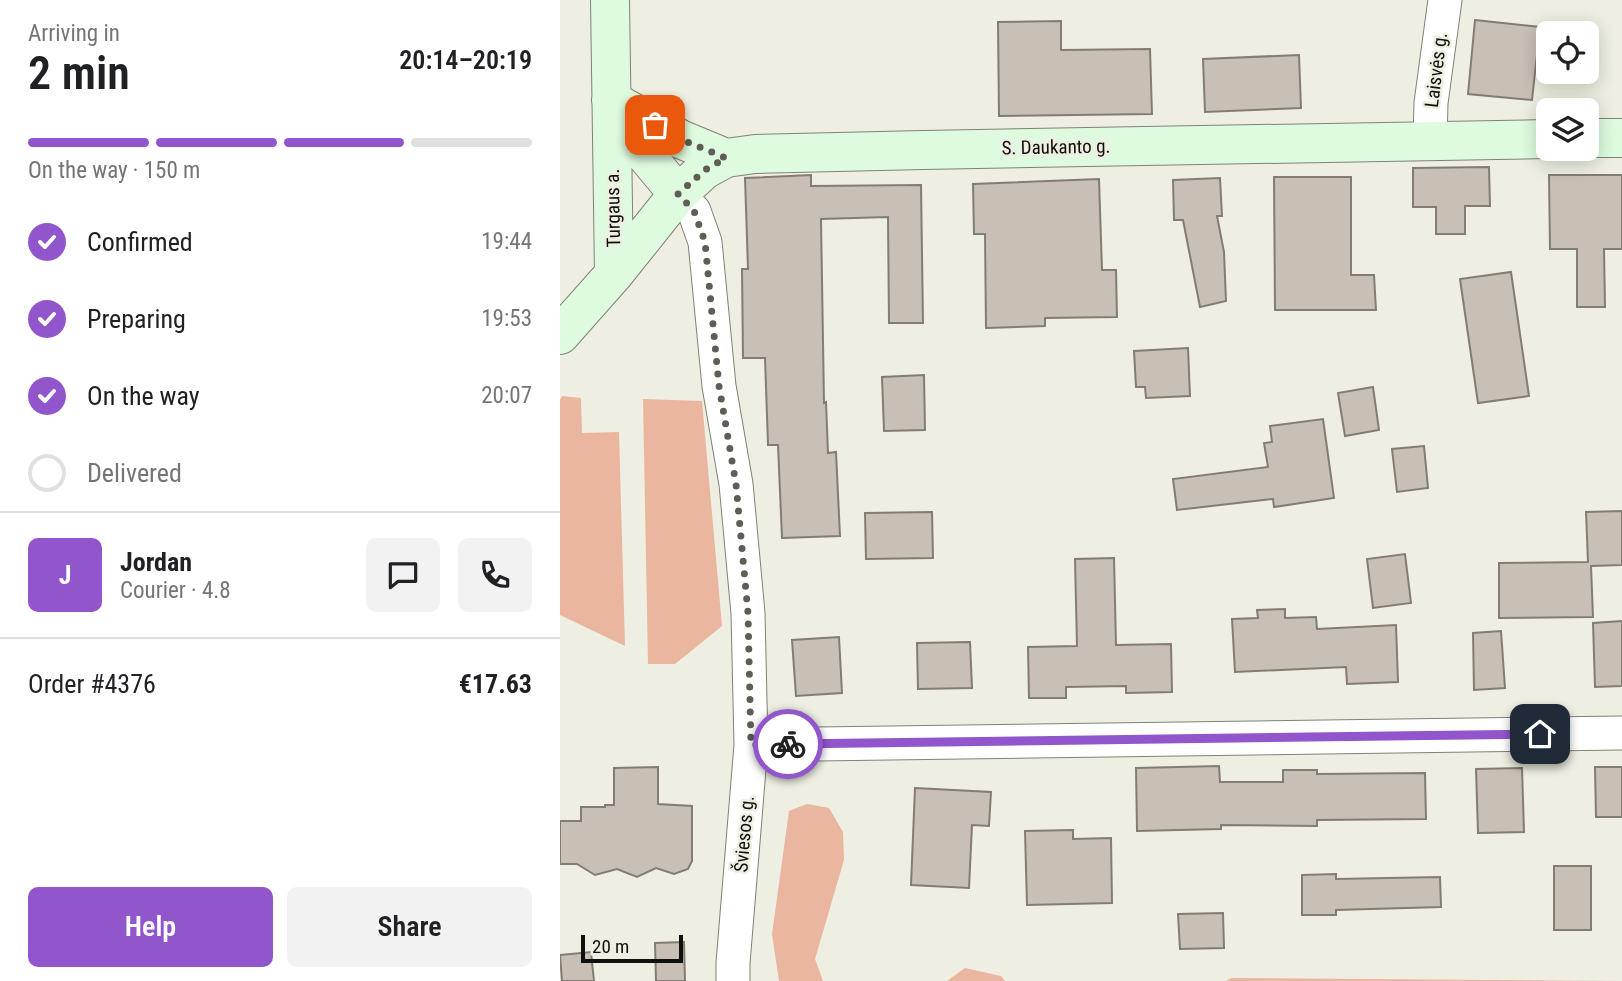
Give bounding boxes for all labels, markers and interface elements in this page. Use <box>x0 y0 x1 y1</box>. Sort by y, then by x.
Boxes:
text: Arriving in <box>28 20 120 47</box>
map controls <box>1536 21 1599 161</box>
button: locate <box>1536 21 1599 84</box>
street label: Laisvės g. <box>1420 31 1452 109</box>
text: 20:14–20:19 <box>399 45 532 75</box>
text: 2 min <box>28 46 130 100</box>
pin <box>625 95 685 155</box>
button: layers <box>1536 98 1599 161</box>
icon: bag <box>636 106 674 144</box>
street label: S. Daukanto g. <box>1001 135 1111 159</box>
text: On the way · 150 m <box>28 157 200 184</box>
street label: Turgaus a. <box>601 169 625 247</box>
icon: check <box>28 223 66 261</box>
text: Confirmed <box>87 227 193 257</box>
text: 19:44 <box>481 228 532 255</box>
icon: check <box>28 300 66 338</box>
text: Preparing <box>87 304 186 334</box>
text: 19:53 <box>481 305 532 332</box>
icon: check <box>28 377 66 415</box>
text: On the way <box>87 381 200 411</box>
text: 20:07 <box>481 382 532 409</box>
text: Delivered <box>87 458 182 488</box>
button: chat <box>366 538 440 612</box>
button: phone <box>458 538 532 612</box>
text: Jordan <box>120 547 192 577</box>
text: J <box>59 560 71 590</box>
text: Courier · 4.8 <box>120 577 231 604</box>
text: Order #4376 <box>28 669 156 699</box>
text: €17.63 <box>459 669 532 699</box>
pin <box>1510 704 1570 764</box>
courier <box>753 709 823 779</box>
icon: home <box>1521 715 1559 753</box>
icon: bike <box>769 725 807 763</box>
street label: Šviesos g. <box>729 795 759 873</box>
button: Help <box>28 887 273 967</box>
button: Share <box>287 887 532 967</box>
scale bar <box>581 932 682 964</box>
text: 20 m <box>592 935 629 958</box>

